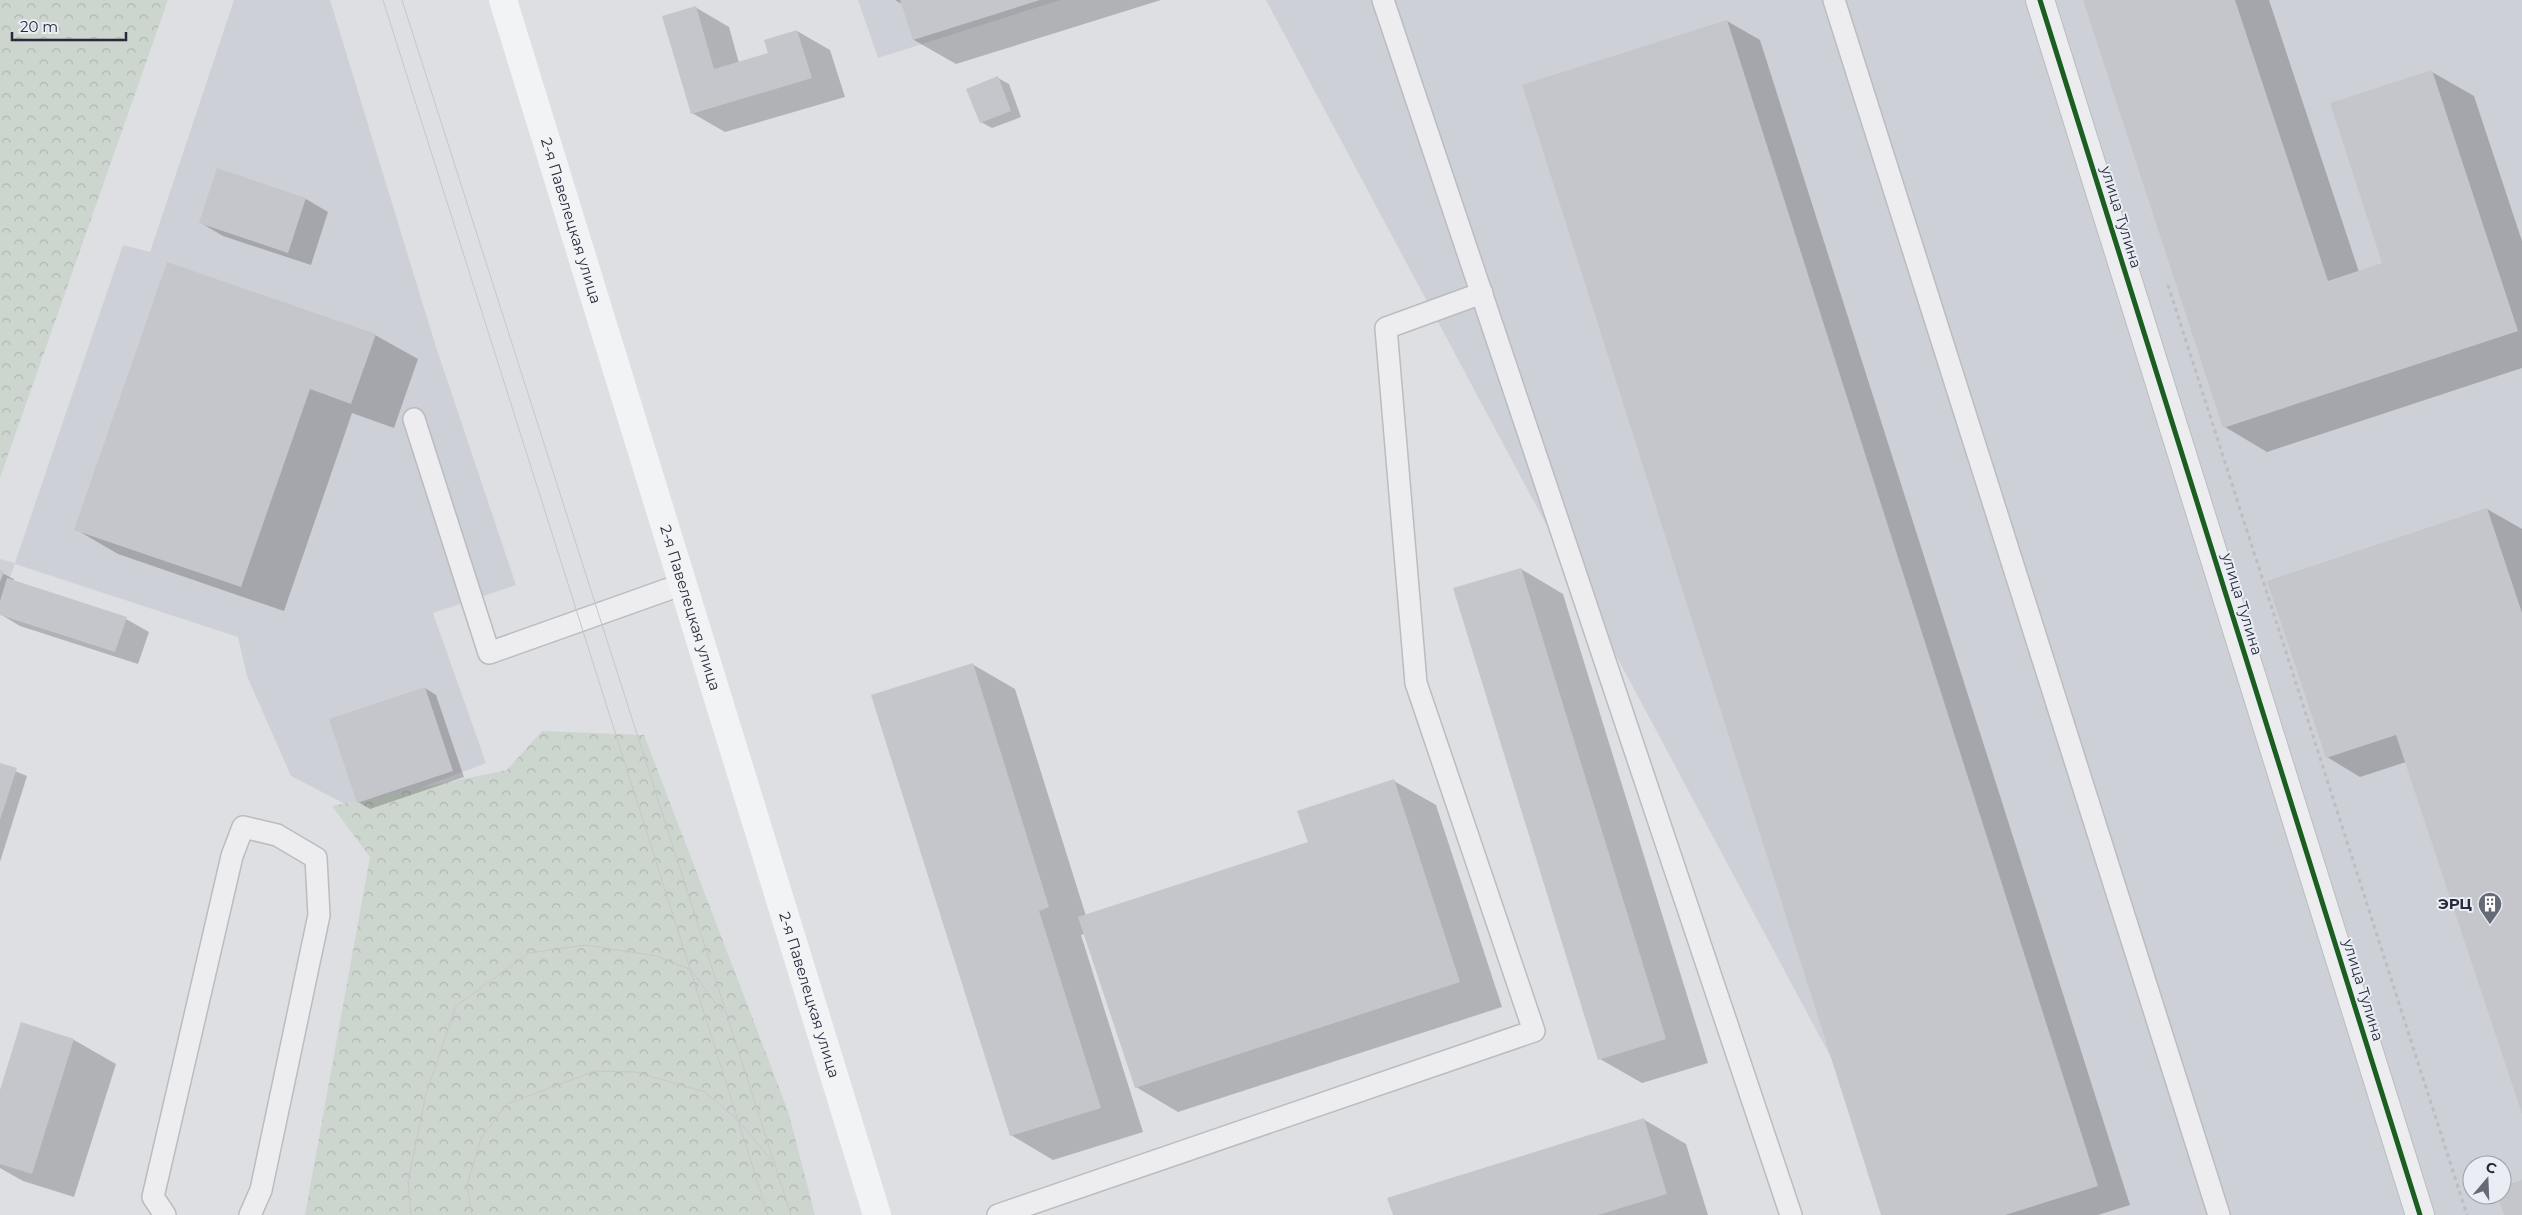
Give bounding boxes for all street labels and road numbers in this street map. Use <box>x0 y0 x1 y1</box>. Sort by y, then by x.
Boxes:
street label: 2-я Павелецкая улица <box>537 135 606 306</box>
street label: улица Тулина <box>2097 163 2146 270</box>
street label: 2-я Павелецкая улица <box>656 522 725 693</box>
street label: улица Тулина <box>2218 550 2267 657</box>
street label: 2-я Павелецкая улица <box>775 910 844 1080</box>
street label: улица Тулина <box>2339 936 2388 1043</box>

